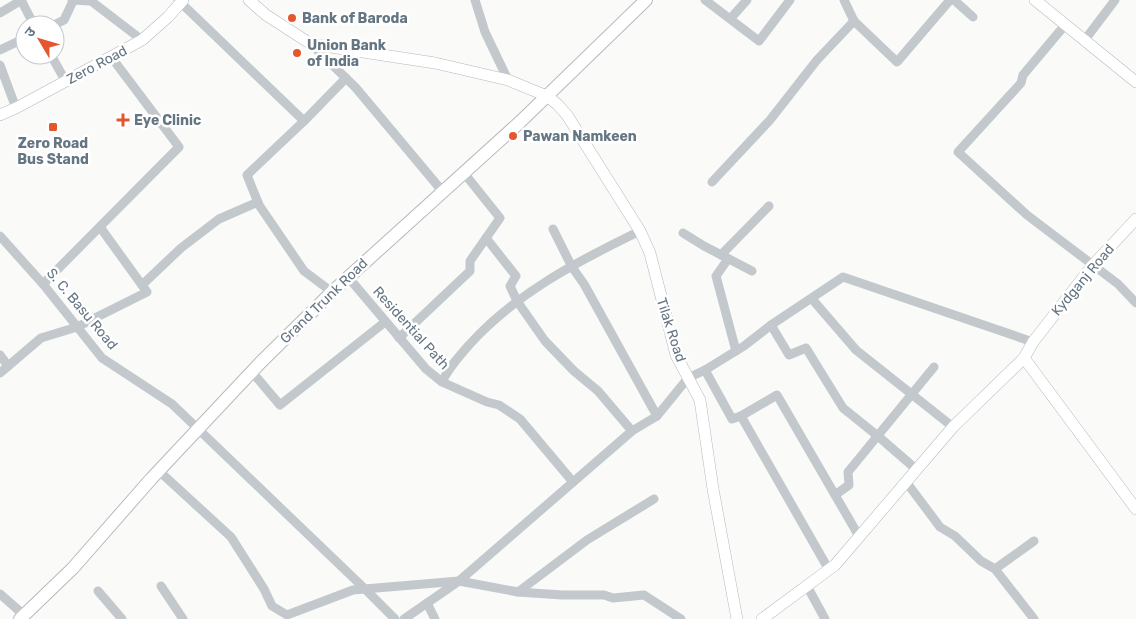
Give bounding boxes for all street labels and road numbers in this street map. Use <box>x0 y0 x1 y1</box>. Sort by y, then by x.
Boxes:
street label: Zero Road <box>64 42 130 88</box>
street label: Kydganj Road <box>1048 241 1118 319</box>
street label: Grand Trunk Road <box>277 255 371 347</box>
street label: S. C. Basu Road <box>43 265 121 353</box>
street label: Residential Path <box>369 283 453 373</box>
street label: Tilak Road <box>653 296 689 364</box>

